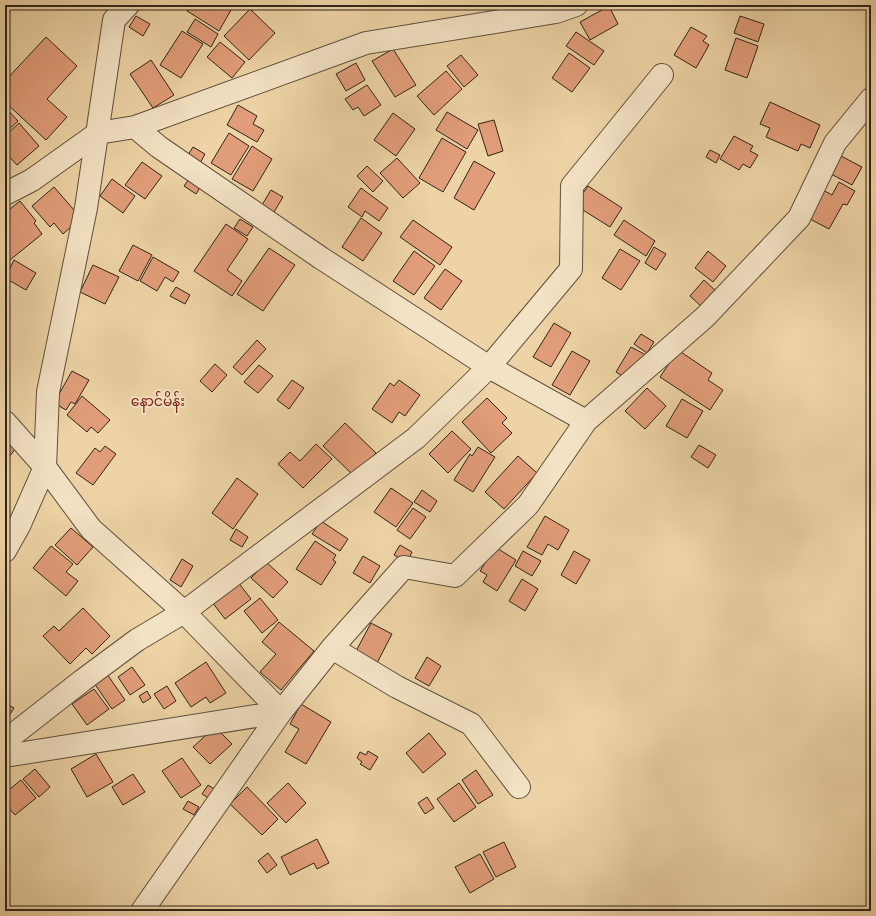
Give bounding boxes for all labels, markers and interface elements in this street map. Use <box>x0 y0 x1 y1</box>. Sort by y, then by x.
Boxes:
district label: နောင်မိန်း <box>131 391 185 413</box>

